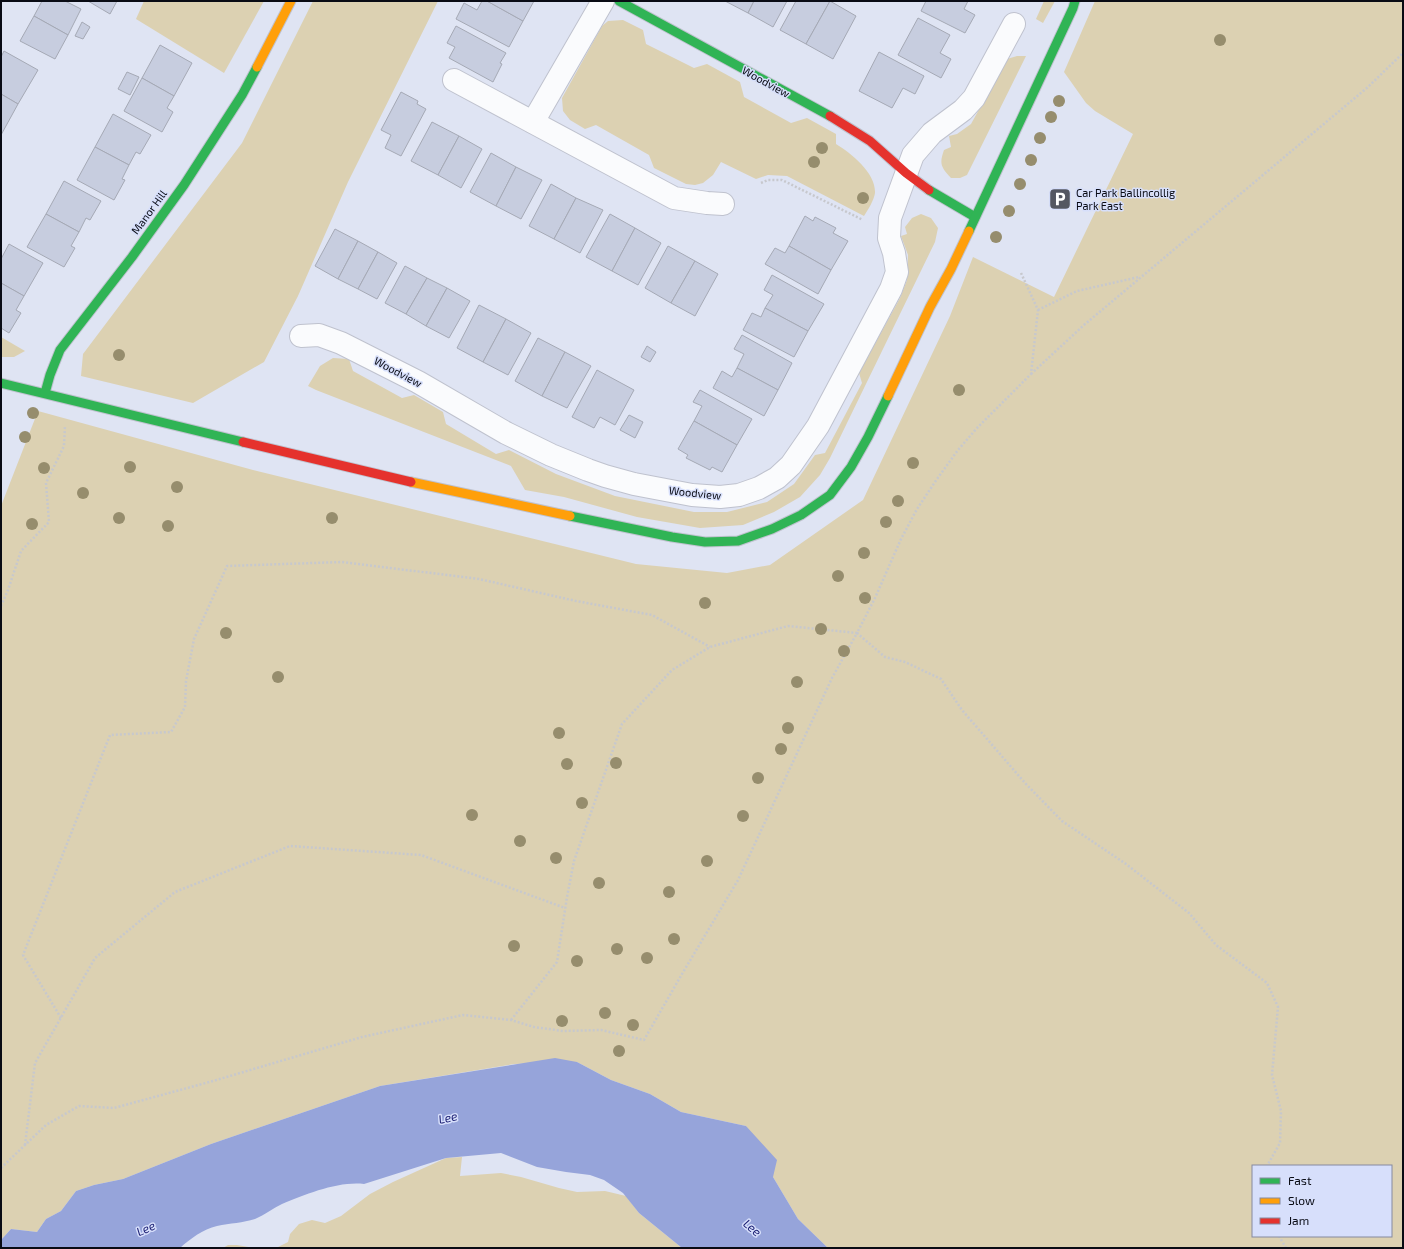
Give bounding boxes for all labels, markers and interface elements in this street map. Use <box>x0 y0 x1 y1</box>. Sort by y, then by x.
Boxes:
street label: Woodview <box>740 63 792 100</box>
street label: Manor Hill <box>128 186 169 236</box>
parking icon: Car Park Ballincollig Park East <box>1047 186 1073 212</box>
place label: Car Park Ballincollig Park East <box>1076 186 1175 212</box>
street label: Woodview <box>372 353 424 390</box>
street label: Woodview <box>668 483 722 502</box>
water label: Lee <box>437 1108 459 1126</box>
legend <box>1252 1165 1392 1237</box>
text: Fast <box>1288 1173 1312 1187</box>
text: Slow <box>1288 1193 1315 1207</box>
text: Jam <box>1288 1213 1309 1227</box>
water label: Lee <box>741 1216 765 1239</box>
water label: Lee <box>134 1218 158 1238</box>

